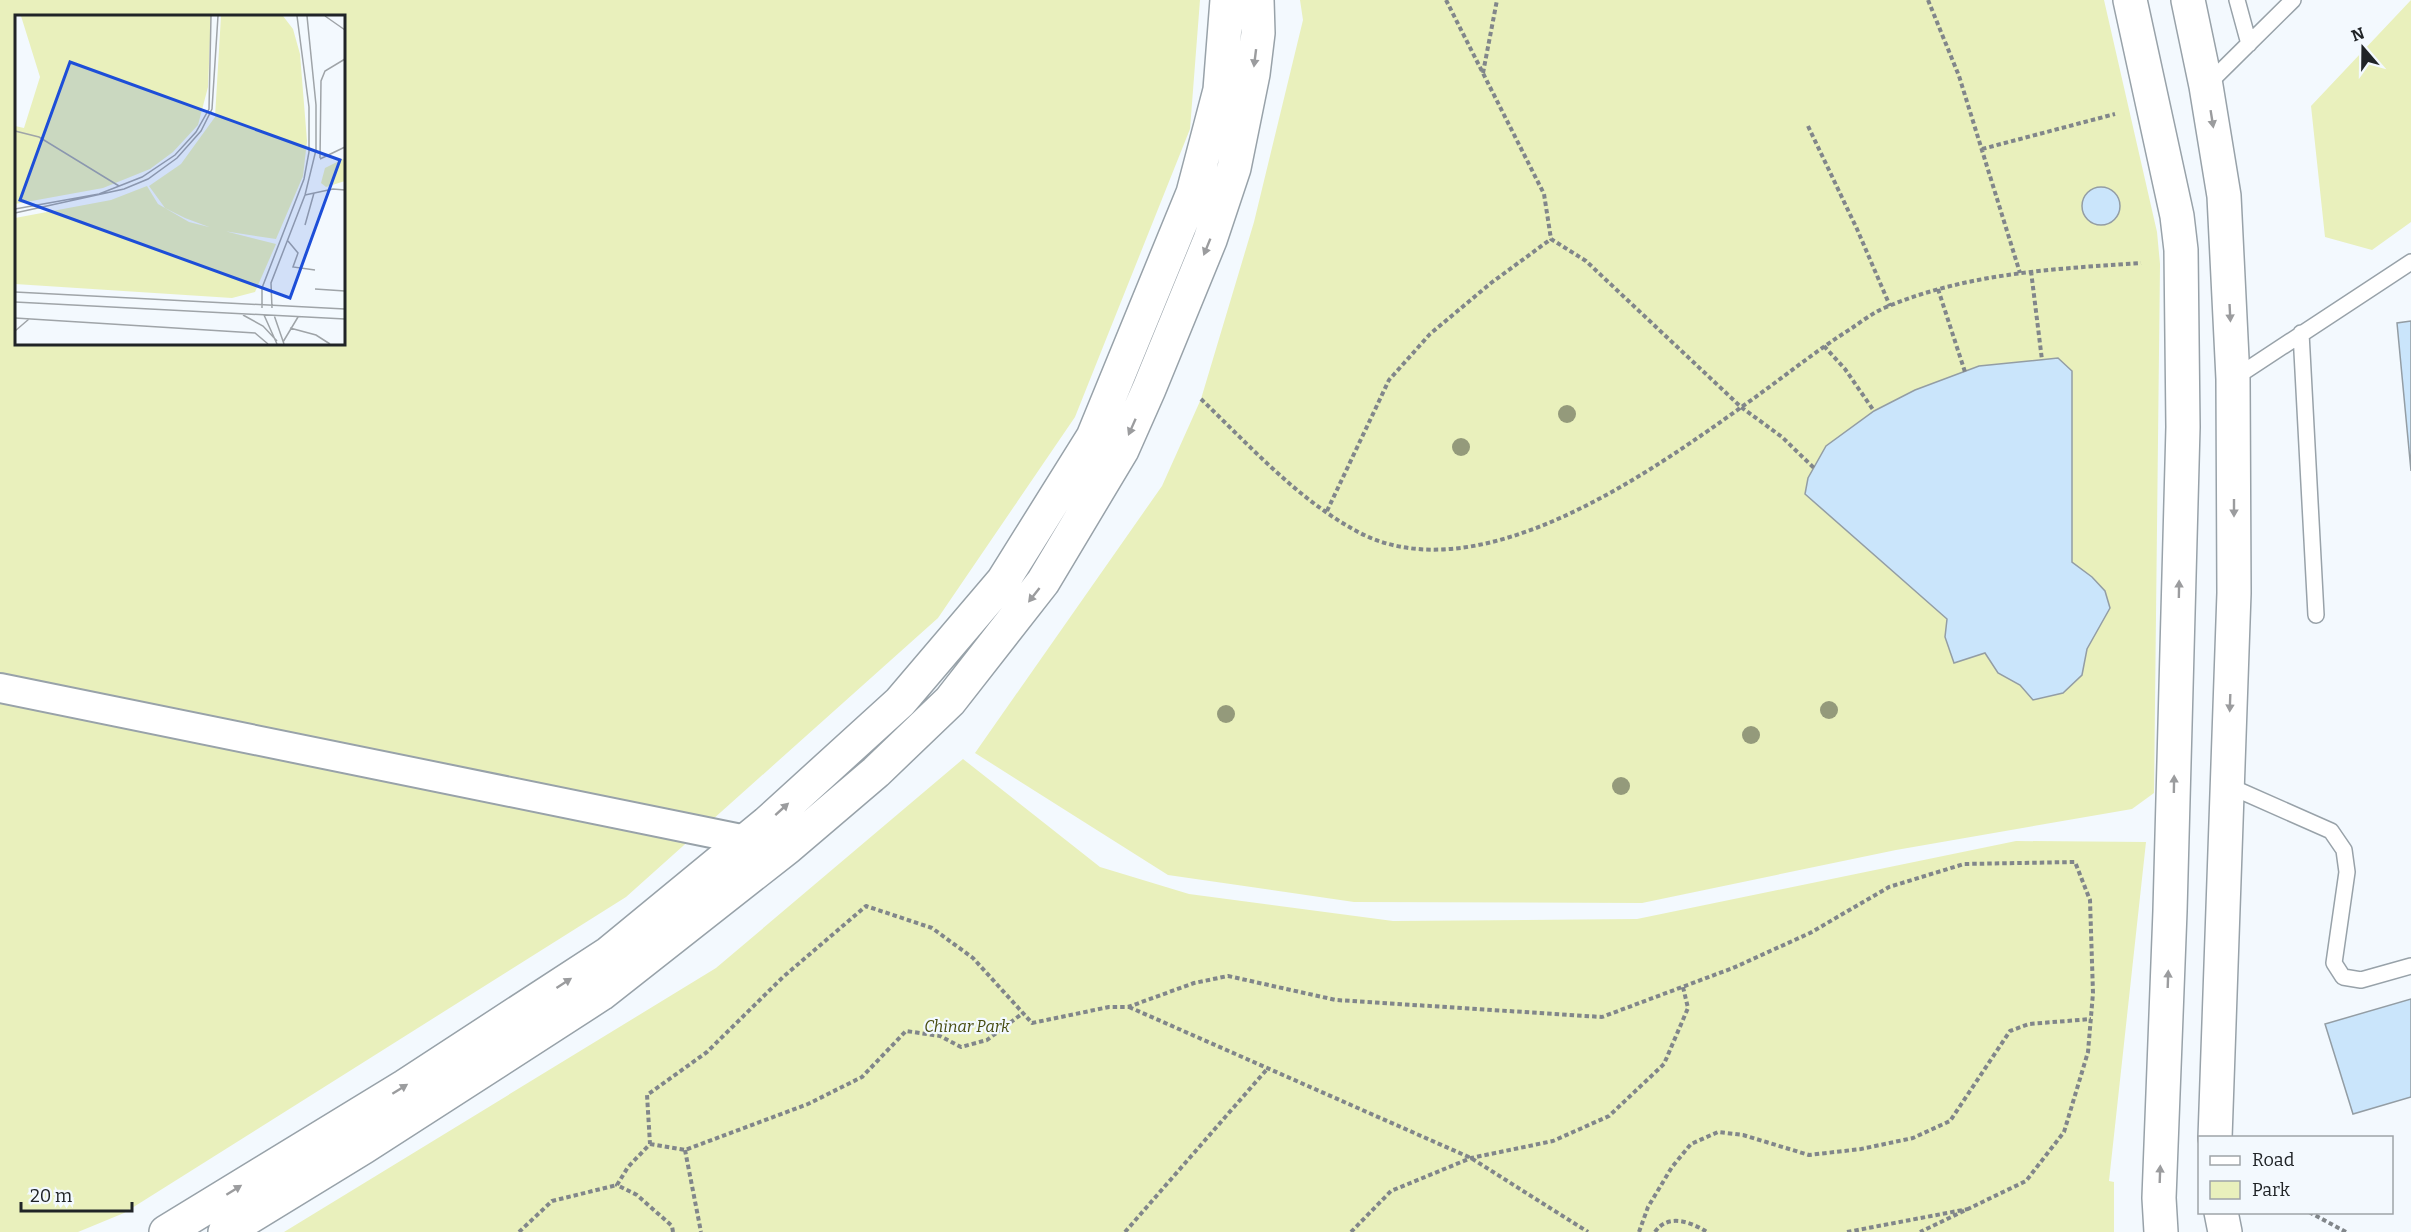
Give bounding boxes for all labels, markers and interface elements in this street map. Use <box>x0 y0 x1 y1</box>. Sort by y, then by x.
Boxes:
inset map <box>15 15 345 345</box>
north arrow <box>2333 18 2393 78</box>
text: N <box>2349 23 2367 45</box>
one-way arrow <box>1251 49 1260 68</box>
one-way arrow <box>2207 110 2216 129</box>
one-way arrow <box>1202 238 1212 256</box>
one-way arrow <box>2226 303 2235 322</box>
one-way arrow <box>1128 418 1137 435</box>
one-way arrow <box>2229 498 2239 517</box>
one-way arrow <box>2174 579 2183 598</box>
one-way arrow <box>1028 587 1040 602</box>
one-way arrow <box>2225 693 2235 712</box>
one-way arrow <box>2169 774 2178 793</box>
one-way arrow <box>774 803 789 816</box>
one-way arrow <box>2163 969 2172 988</box>
one-way arrow <box>556 977 572 988</box>
park label: Chinar Park <box>924 1017 1010 1036</box>
one-way arrow <box>392 1083 408 1094</box>
legend <box>2198 1136 2393 1214</box>
text: Road <box>2252 1149 2295 1171</box>
one-way arrow <box>2155 1164 2164 1183</box>
scale bar <box>21 1175 132 1213</box>
text: Park <box>2252 1179 2291 1201</box>
text: 20 m <box>30 1185 72 1207</box>
one-way arrow <box>226 1185 242 1196</box>

